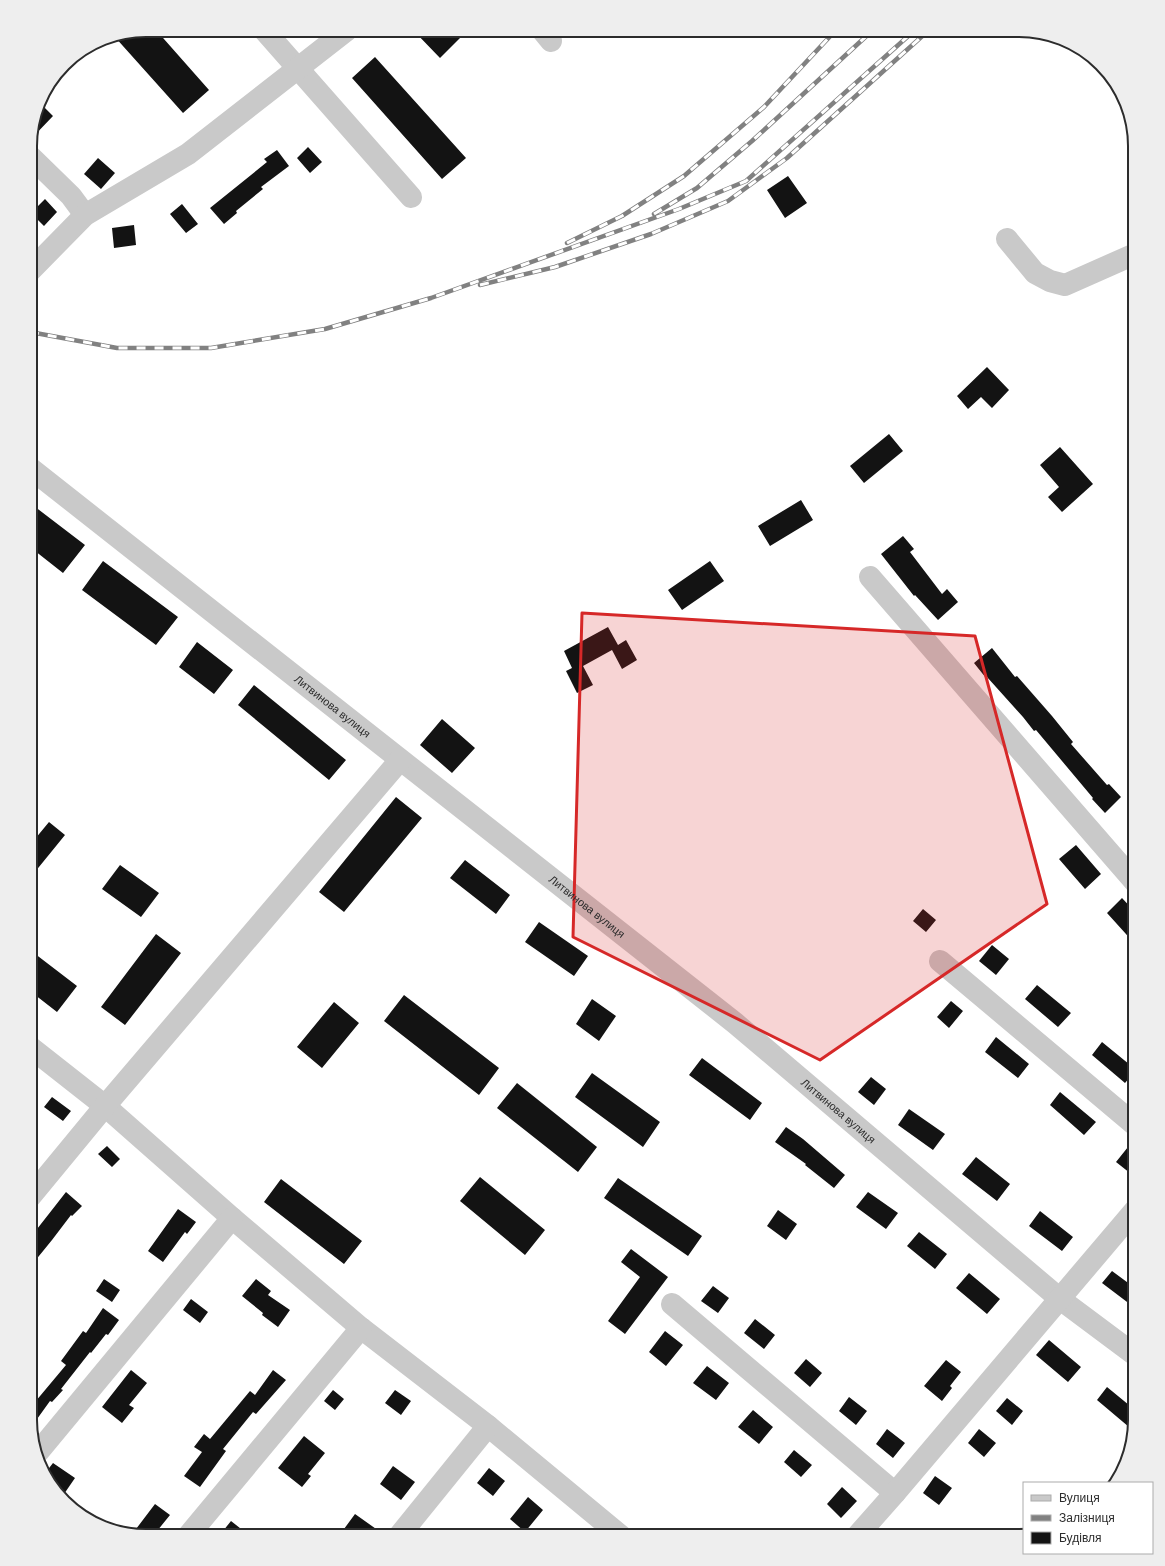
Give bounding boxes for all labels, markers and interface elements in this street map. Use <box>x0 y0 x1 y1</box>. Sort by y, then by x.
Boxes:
street label: Литвинова вулиця <box>292 673 373 740</box>
street label: Литвинова вулиця <box>547 873 627 940</box>
street label: Литвинова вулиця <box>799 1076 878 1146</box>
legend <box>1023 1482 1153 1554</box>
text: Вулиця <box>1059 1491 1100 1505</box>
text: Залізниця <box>1059 1511 1115 1525</box>
text: Будівля <box>1059 1531 1101 1545</box>

